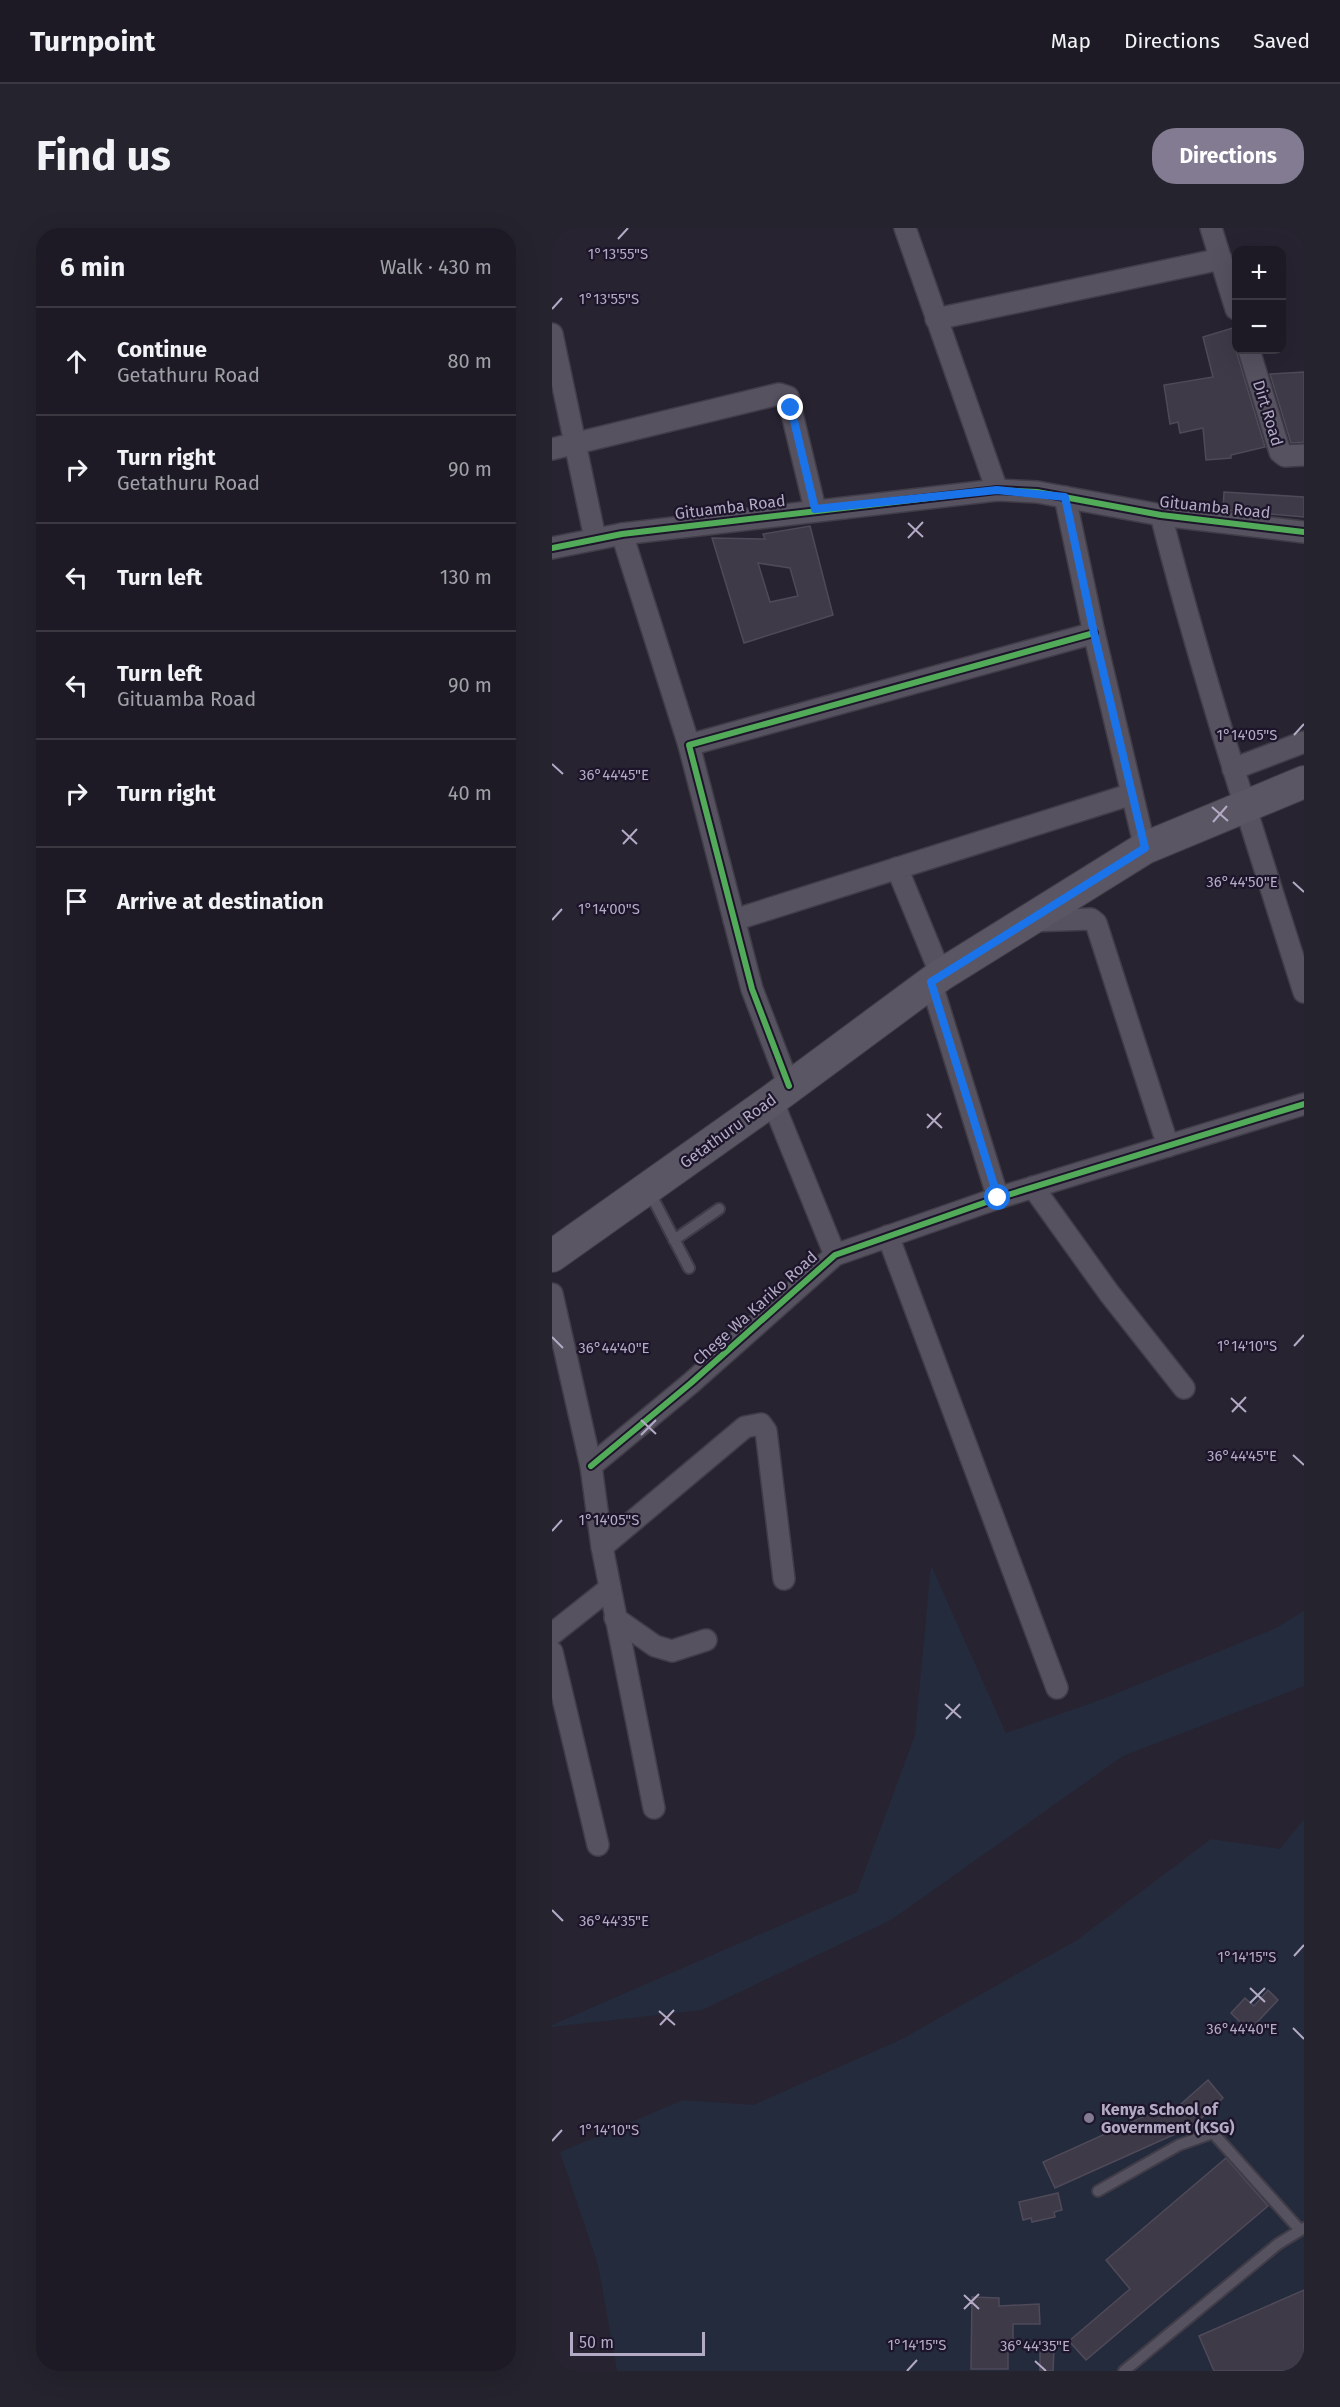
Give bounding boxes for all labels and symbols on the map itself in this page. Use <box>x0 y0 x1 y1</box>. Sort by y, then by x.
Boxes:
text: 1°13'55"S <box>588 245 648 263</box>
text: 1°13'55"S <box>579 290 639 308</box>
street label: Dirt Road <box>1249 378 1287 448</box>
route end <box>777 394 803 420</box>
street label: Gituamba Road <box>674 491 786 523</box>
street label: Gituamba Road <box>1159 492 1271 522</box>
text: 1°14'05"S <box>1217 726 1277 744</box>
text: 36°44'45"E <box>579 766 649 784</box>
text: 36°44'50"E <box>1206 873 1278 891</box>
text: 1°14'00"S <box>578 900 640 918</box>
street label: Getathuru Road <box>676 1090 780 1172</box>
route start <box>984 1184 1010 1210</box>
street label: Chege Wa Kariko Road <box>689 1247 821 1369</box>
text: 1°14'10"S <box>1217 1337 1277 1355</box>
text: 36°44'40"E <box>578 1339 650 1357</box>
text: 36°44'45"E <box>1207 1447 1277 1465</box>
text: 1°14'05"S <box>579 1511 639 1529</box>
text: 36°44'35"E <box>579 1912 649 1930</box>
text: 1°14'15"S <box>1217 1948 1277 1966</box>
text: 36°44'40"E <box>1206 2020 1278 2038</box>
place label: Kenya School of Government (KSG) <box>1101 2100 1235 2137</box>
marker: Kenya School of Government (KSG) <box>1082 2111 1096 2125</box>
text: 1°14'10"S <box>579 2121 639 2139</box>
scale bar <box>570 2329 705 2356</box>
text: 1°14'15"S <box>887 2336 947 2354</box>
text: 36°44'35"E <box>1000 2337 1070 2355</box>

